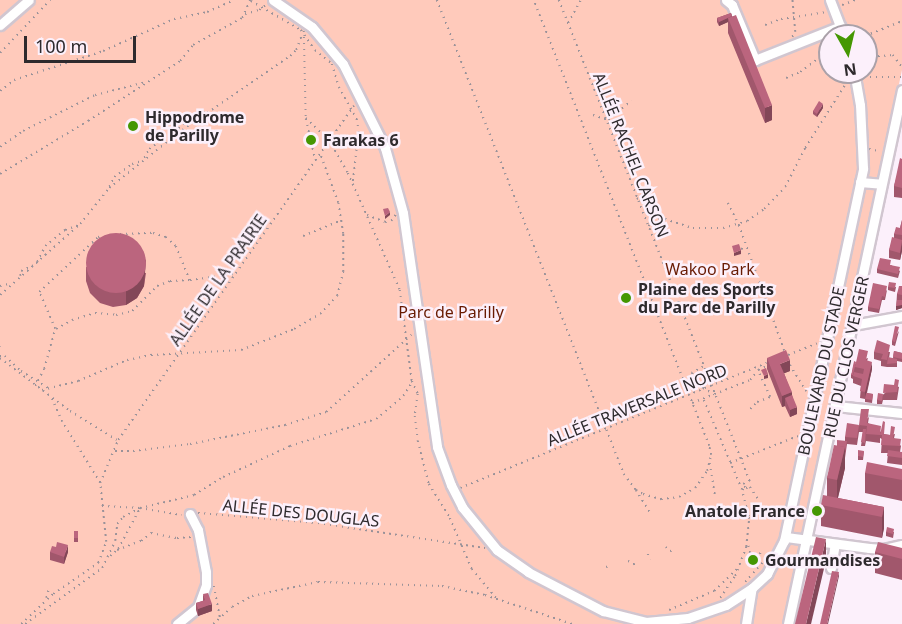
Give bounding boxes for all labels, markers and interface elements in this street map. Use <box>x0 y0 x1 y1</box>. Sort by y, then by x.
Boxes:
scale bar <box>27 24 140 62</box>
north arrow <box>818 24 878 84</box>
text: 100 m <box>35 34 87 58</box>
text: N <box>842 58 858 82</box>
street label: ALLÉE RACHEL CARSON <box>589 70 673 240</box>
place label: Hippodrome de Parilly <box>145 107 244 145</box>
marker: Hippodrome de Parilly <box>126 119 140 133</box>
place label: Farakas 6 <box>323 130 399 150</box>
marker: Farakas 6 <box>304 133 318 147</box>
street label: ALLÉE DE LA PRAIRIE <box>165 211 271 349</box>
park label: Wakoo Park <box>665 259 755 279</box>
street label: RUE DU CLOS VERGER <box>819 274 873 440</box>
place label: Plaine des Sports du Parc de Parilly <box>638 279 775 317</box>
street label: BOULEVARD DU STADE <box>794 285 848 457</box>
marker: Plaine des Sports du Parc de Parilly <box>619 291 633 305</box>
park label: Parc de Parilly <box>398 302 504 322</box>
street label: ALLÉE TRAVERSALE NORD <box>544 360 730 450</box>
street label: ALLÉE DES DOUGLAS <box>222 495 380 531</box>
place label: Anatole France <box>685 501 805 521</box>
marker: Anatole France <box>810 504 824 518</box>
place label: Gourmandises <box>765 550 880 570</box>
marker: Gourmandises <box>746 553 760 567</box>

